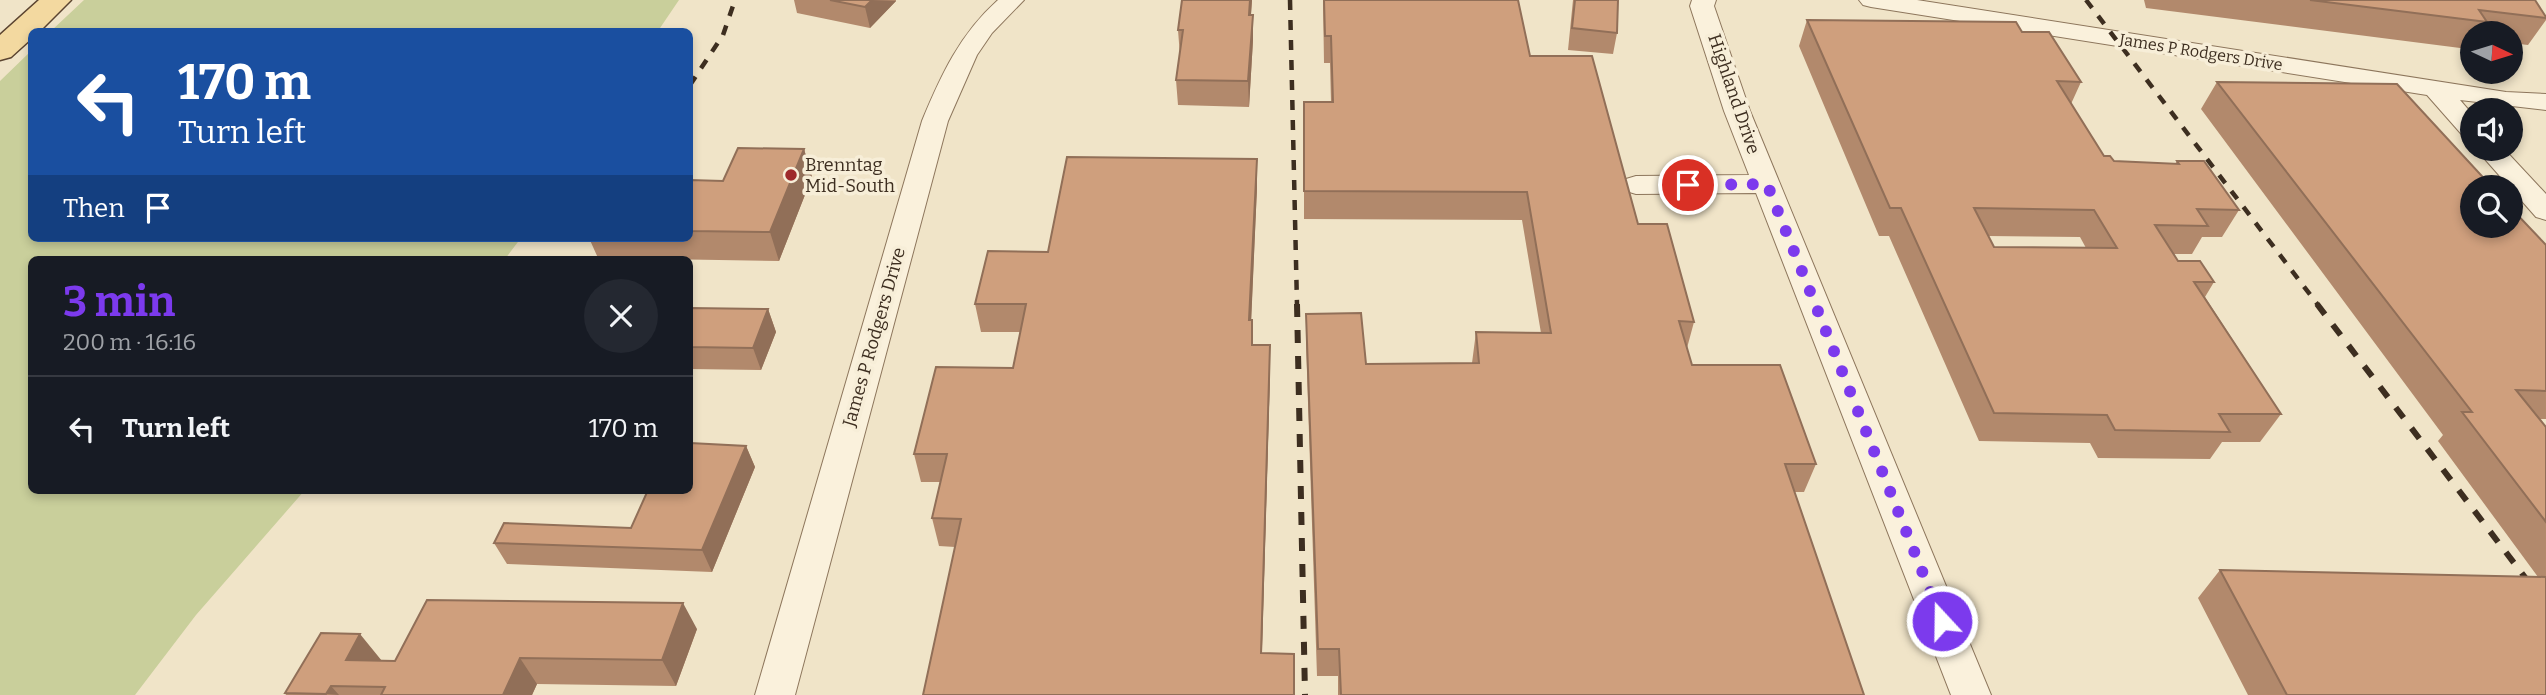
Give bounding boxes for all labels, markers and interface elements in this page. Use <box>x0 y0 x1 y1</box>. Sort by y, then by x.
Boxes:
north arrow <box>2460 21 2524 84</box>
map controls <box>2460 21 2523 238</box>
street label: James P Rodgers Drive <box>2117 30 2284 74</box>
street label: Highland Drive <box>1703 31 1765 157</box>
text: 170 m <box>178 53 311 112</box>
icon: left <box>63 56 154 147</box>
button: sound <box>2460 98 2523 161</box>
text: Turn left <box>178 113 306 151</box>
place label: Brenntag Mid-South <box>805 154 895 197</box>
pin <box>1658 155 1718 215</box>
icon: arrive <box>1669 166 1707 204</box>
marker: Brenntag Mid-South <box>783 167 799 183</box>
button: search <box>2460 175 2523 238</box>
icon: arrive <box>139 189 177 227</box>
text: Then <box>63 193 125 224</box>
street label: James P Rodgers Drive <box>838 245 910 430</box>
text: 3 min <box>63 277 175 327</box>
button: close <box>584 279 658 353</box>
text: 200 m · 16:16 <box>63 328 196 356</box>
icon: left <box>63 410 101 448</box>
text: Turn left <box>122 413 230 444</box>
text: 170 m <box>588 413 658 444</box>
position arrow <box>1905 584 1979 658</box>

